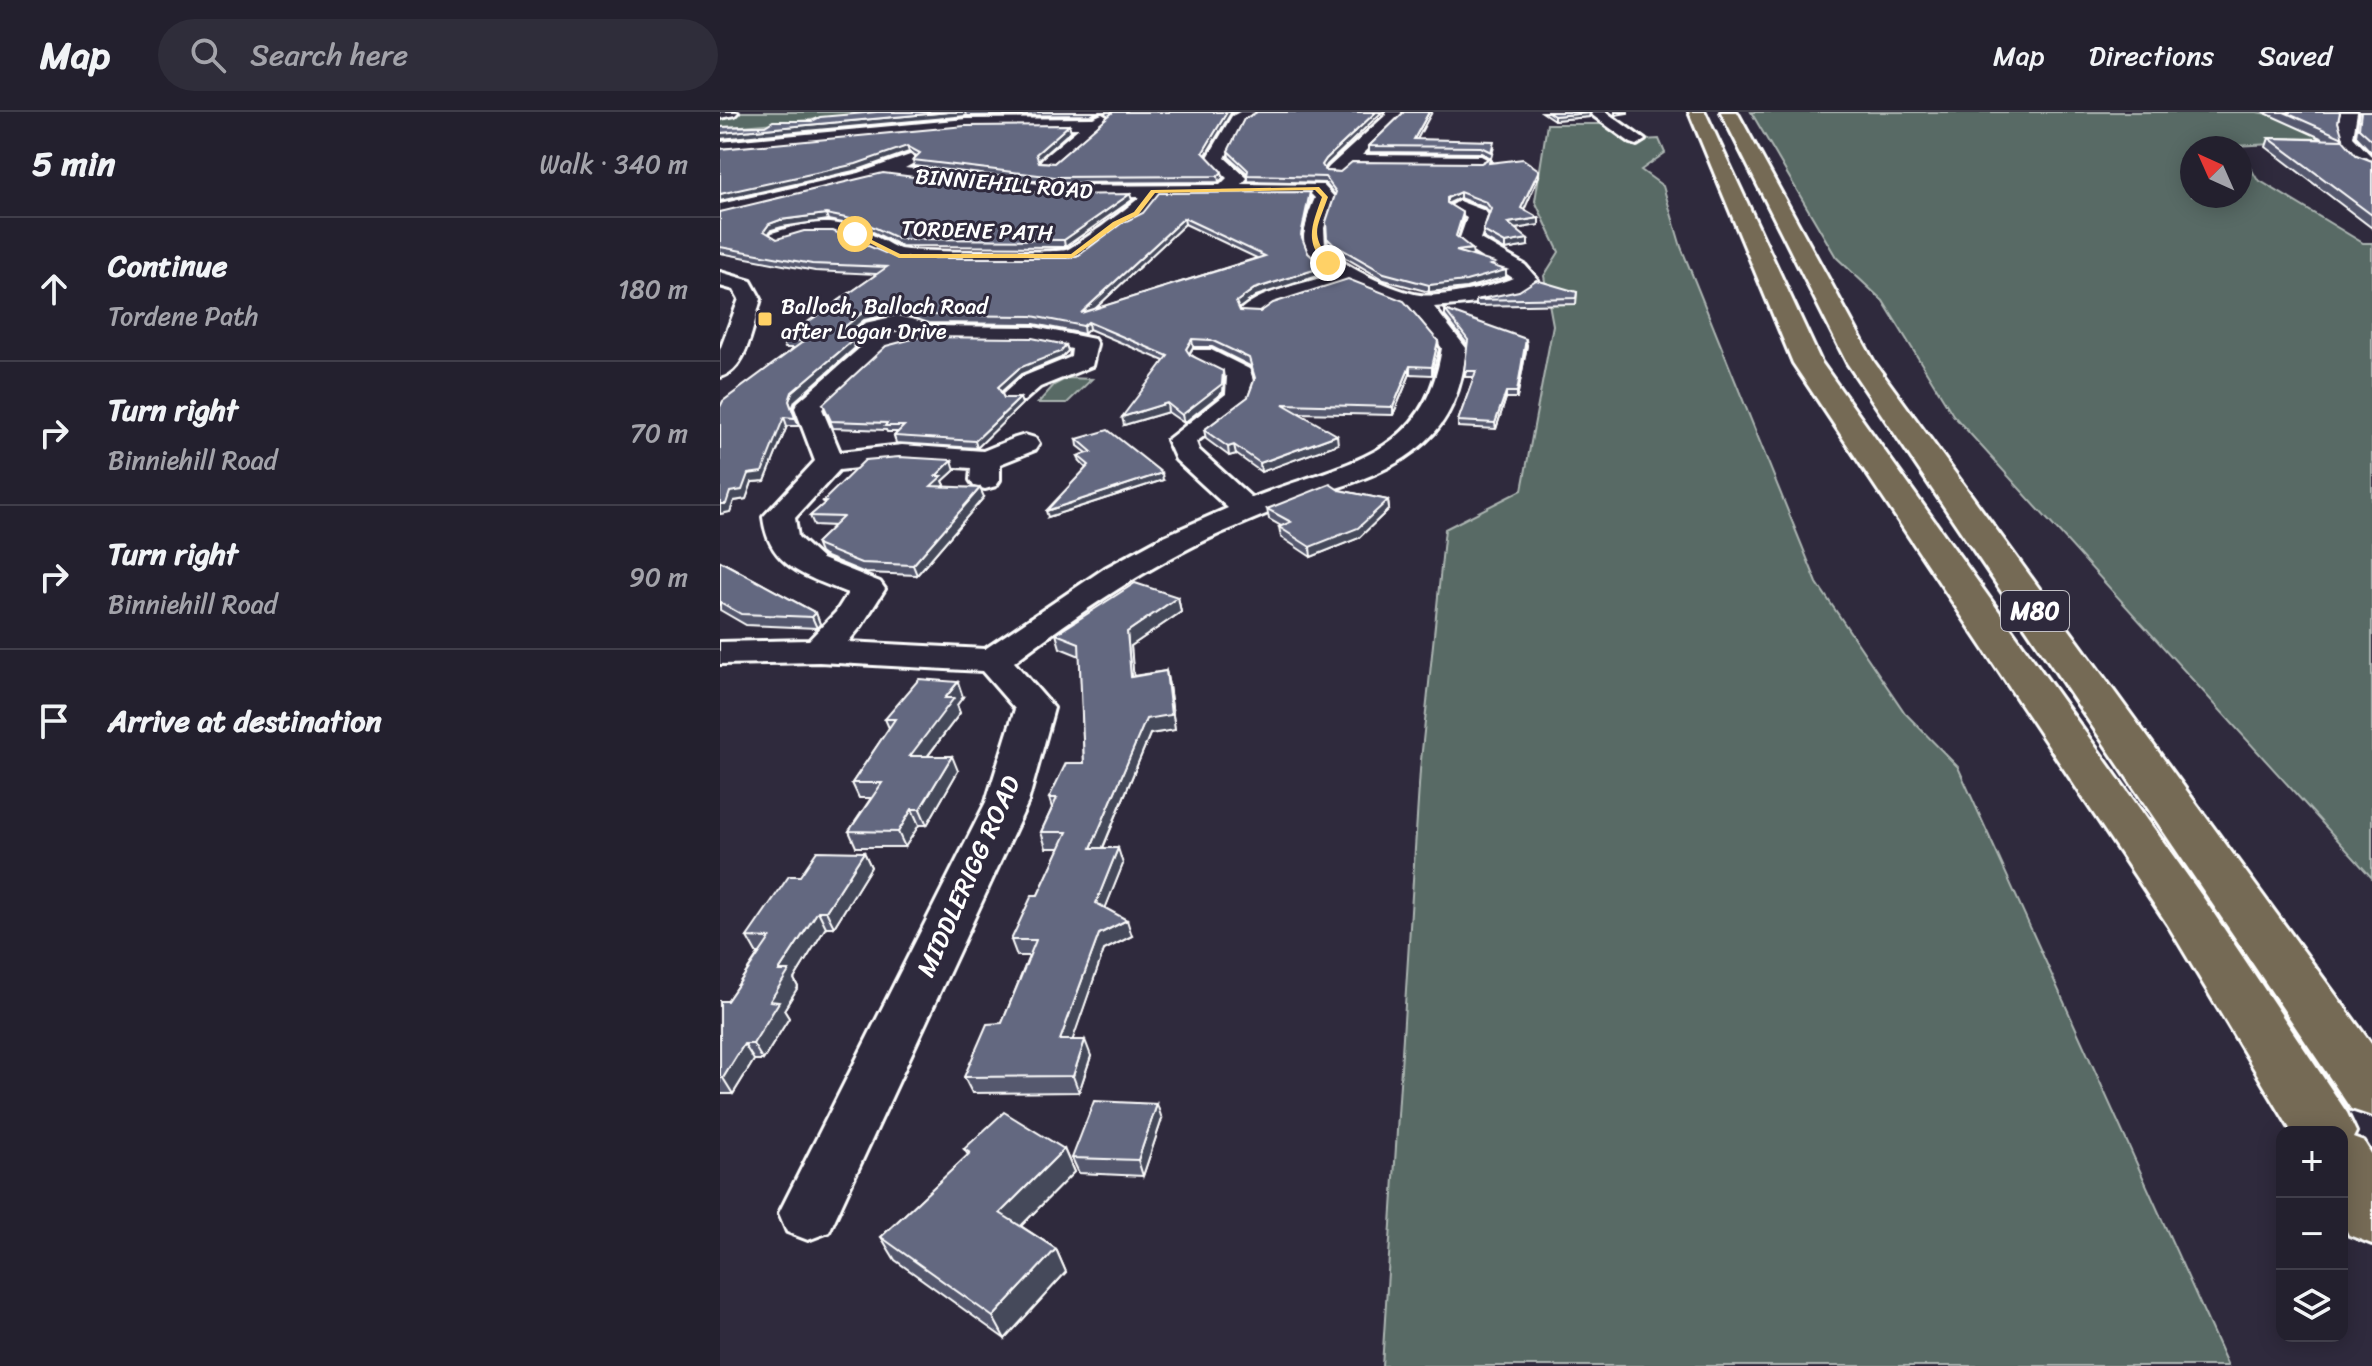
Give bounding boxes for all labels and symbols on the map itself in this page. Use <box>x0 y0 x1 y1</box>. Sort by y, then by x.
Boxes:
north arrow <box>2180 136 2252 208</box>
street label: BINNIEHILL ROAD <box>914 156 1094 211</box>
street label: TORDENE PATH <box>900 208 1054 253</box>
route start <box>837 216 873 252</box>
route end <box>1310 245 1346 281</box>
place label: Balloch, Balloch Road after Logan Drive <box>781 287 989 351</box>
marker: Balloch, Balloch Road after Logan Drive <box>756 310 774 328</box>
road number: M80 <box>2001 591 2069 631</box>
street label: MIDDLERIGG ROAD <box>903 767 1033 985</box>

